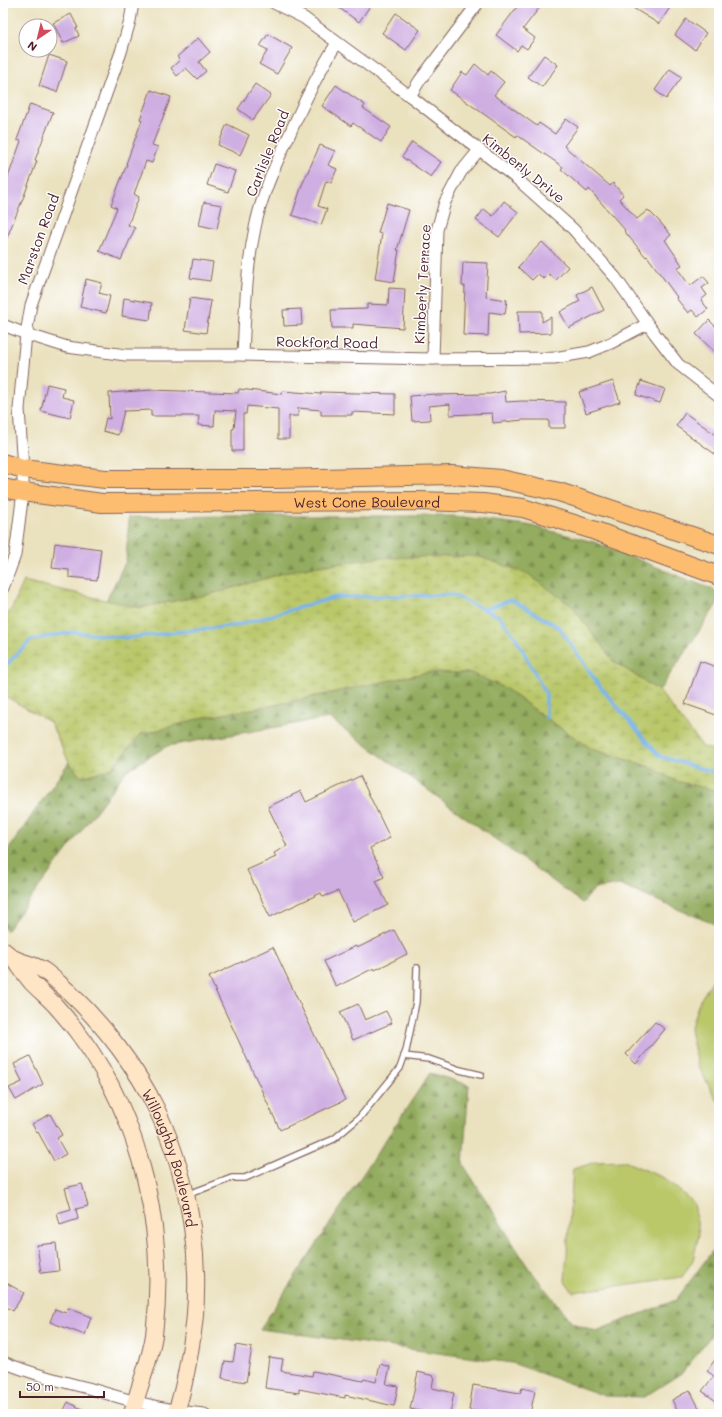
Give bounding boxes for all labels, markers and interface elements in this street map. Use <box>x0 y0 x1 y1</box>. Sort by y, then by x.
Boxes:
north arrow <box>18 18 58 58</box>
text: N <box>24 38 40 55</box>
street label: Carlisle Road <box>241 107 293 199</box>
street label: Kimberly Drive <box>479 129 569 207</box>
street label: Marston Road <box>13 191 63 287</box>
street label: Kimberly Terrace <box>409 224 435 344</box>
street label: Rockford Road <box>276 332 378 352</box>
street label: West Cone Boulevard <box>293 491 441 511</box>
street label: Willoughby Boulevard <box>138 1085 201 1229</box>
scale bar <box>20 1373 104 1399</box>
text: 50 m <box>26 1378 54 1394</box>

